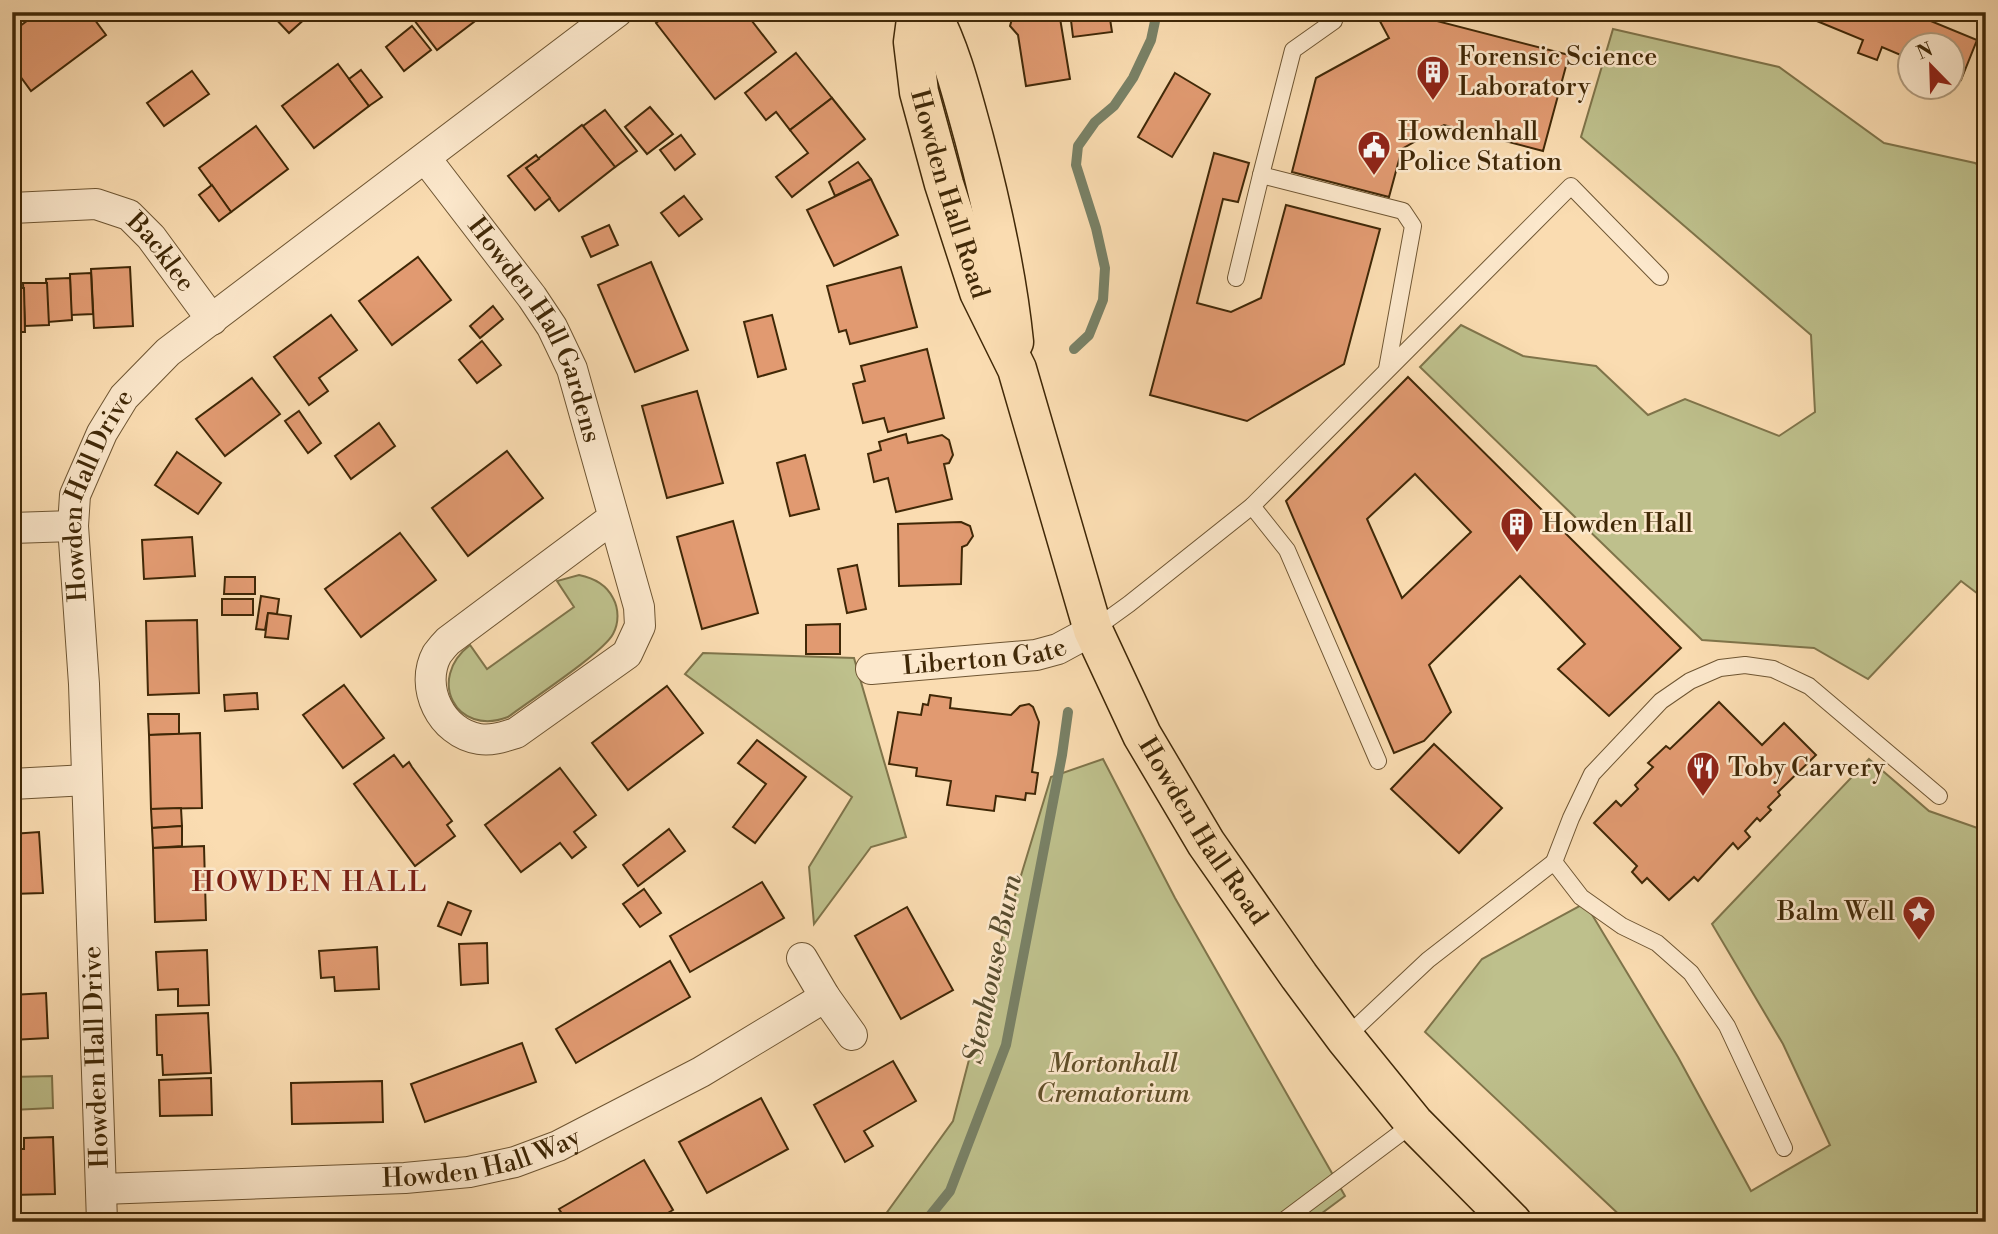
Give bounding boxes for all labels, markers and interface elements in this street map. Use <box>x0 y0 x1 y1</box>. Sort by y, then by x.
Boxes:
north arrow <box>1896 32 1966 102</box>
text: N <box>1913 37 1936 65</box>
place label: Forensic Science Laboratory <box>1458 41 1657 103</box>
building icon: Forensic Science Laboratory <box>1414 53 1452 102</box>
street label: Howden Hall Road <box>903 86 996 303</box>
place label: Howdenhall Police Station <box>1398 116 1562 178</box>
public building icon: Howdenhall Police Station <box>1355 128 1393 177</box>
street label: Backlee <box>119 205 202 298</box>
street label: Howden Hall Gardens <box>461 211 608 446</box>
street label: Howden Hall Drive <box>57 384 141 603</box>
building icon: Howden Hall <box>1498 505 1536 554</box>
place label: Howden Hall <box>1542 508 1693 540</box>
street label: Liberton Gate <box>901 631 1073 682</box>
street label: Howden Hall Road <box>1131 732 1275 932</box>
restaurant icon: Toby Carvery <box>1684 749 1722 798</box>
place label: Toby Carvery <box>1728 752 1885 784</box>
district label: HOWDEN HALL <box>192 865 428 900</box>
water label: Stenhouse Burn <box>956 871 1030 1067</box>
place icon: Balm Well <box>1900 893 1938 942</box>
place label: Balm Well <box>1776 896 1895 928</box>
street label: Howden Hall Drive <box>76 945 116 1169</box>
park label: Mortonhall Crematorium <box>1036 1048 1191 1110</box>
street label: Howden Hall Way <box>381 1121 587 1195</box>

